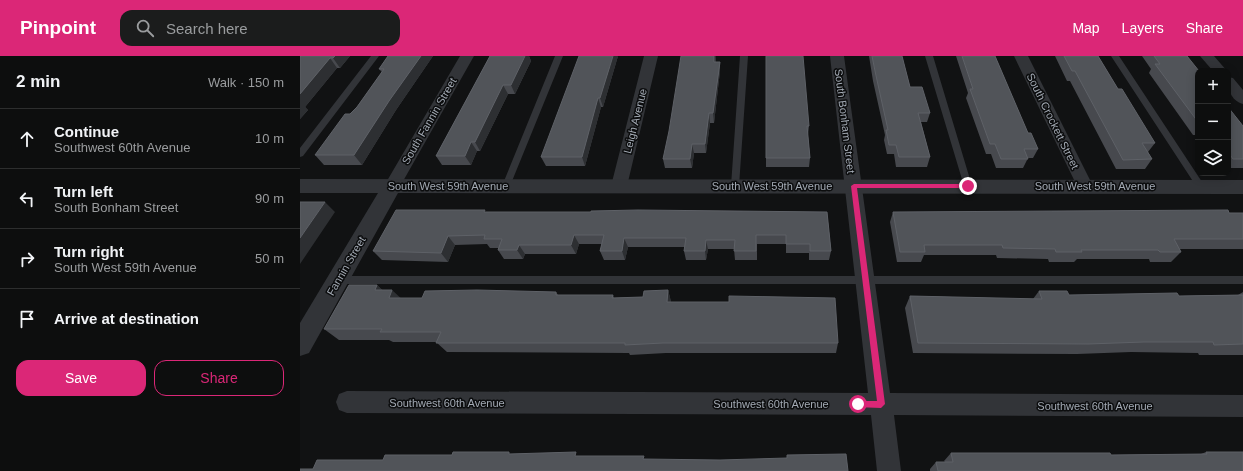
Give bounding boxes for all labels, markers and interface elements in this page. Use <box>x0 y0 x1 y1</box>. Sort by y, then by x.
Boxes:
search box <box>120 10 400 46</box>
text: Pinpoint <box>20 17 96 38</box>
icon: search <box>134 17 156 39</box>
text: Search here <box>166 20 248 37</box>
text: Map <box>1072 20 1100 36</box>
text: Layers <box>1122 20 1164 36</box>
text: Share <box>1186 20 1223 36</box>
street label: South Bonham Street <box>833 68 857 174</box>
map controls <box>1195 68 1231 176</box>
button: + <box>1195 68 1231 104</box>
street label: South Crockett Street <box>1025 71 1081 171</box>
text: 2 min <box>16 72 60 91</box>
text: Walk · 150 m <box>208 75 284 90</box>
street label: South Fannin Street <box>399 76 459 166</box>
street label: Leigh Avenue <box>621 87 649 155</box>
button: − <box>1195 104 1231 140</box>
text: Continue <box>54 123 119 140</box>
icon: ahead <box>16 128 38 150</box>
text: 10 m <box>255 131 284 146</box>
text: Southwest 60th Avenue <box>54 140 190 155</box>
button: layers <box>1195 140 1231 176</box>
route end <box>959 177 977 195</box>
street label: South West 59th Avenue <box>388 180 508 192</box>
street label: South West 59th Avenue <box>712 180 832 192</box>
street label: South West 59th Avenue <box>1035 180 1155 192</box>
text: Turn left <box>54 183 113 200</box>
icon: left <box>16 188 38 210</box>
text: 90 m <box>255 191 284 206</box>
text: South Bonham Street <box>54 200 178 215</box>
street label: Fannin Street <box>324 234 368 298</box>
text: Turn right <box>54 243 124 260</box>
icon: right <box>16 248 38 270</box>
text: 50 m <box>255 251 284 266</box>
text: South West 59th Avenue <box>54 260 197 275</box>
icon: arrive <box>16 308 38 330</box>
text: Arrive at destination <box>54 310 199 327</box>
button: Save <box>16 360 146 396</box>
button: Share <box>154 360 284 396</box>
route start <box>849 395 867 413</box>
street label: Southwest 60th Avenue <box>389 397 505 409</box>
street label: Southwest 60th Avenue <box>713 398 829 410</box>
street label: Southwest 60th Avenue <box>1037 400 1153 412</box>

